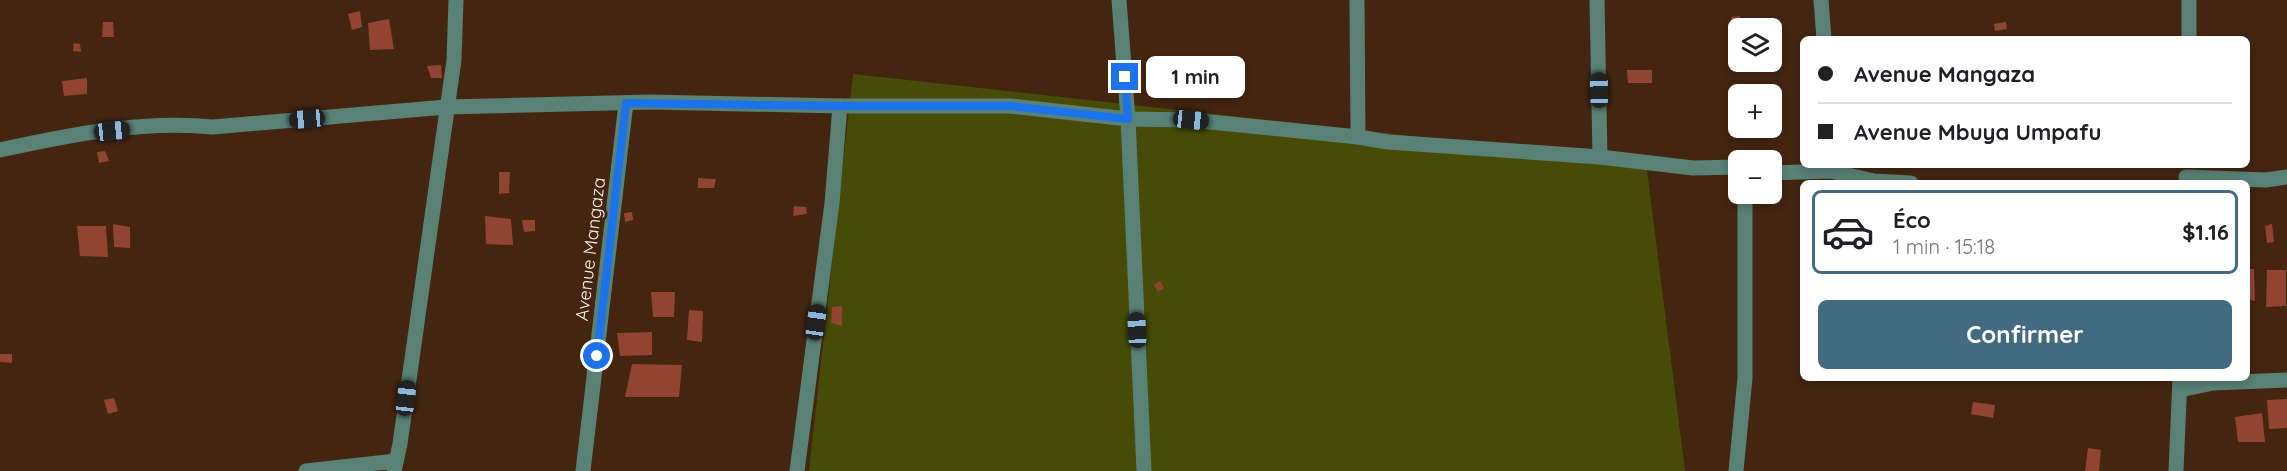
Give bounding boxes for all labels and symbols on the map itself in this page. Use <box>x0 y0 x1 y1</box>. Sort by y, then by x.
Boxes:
callout: 1 min <box>1146 56 1245 98</box>
route end <box>1111 63 1138 90</box>
car <box>1590 72 1608 108</box>
car <box>288 108 326 130</box>
car <box>1172 109 1210 131</box>
car <box>93 120 131 142</box>
street label: Avenue Mangaza <box>570 176 610 322</box>
car <box>805 303 827 341</box>
car <box>1127 312 1147 348</box>
route start <box>583 342 610 369</box>
car <box>395 379 417 417</box>

